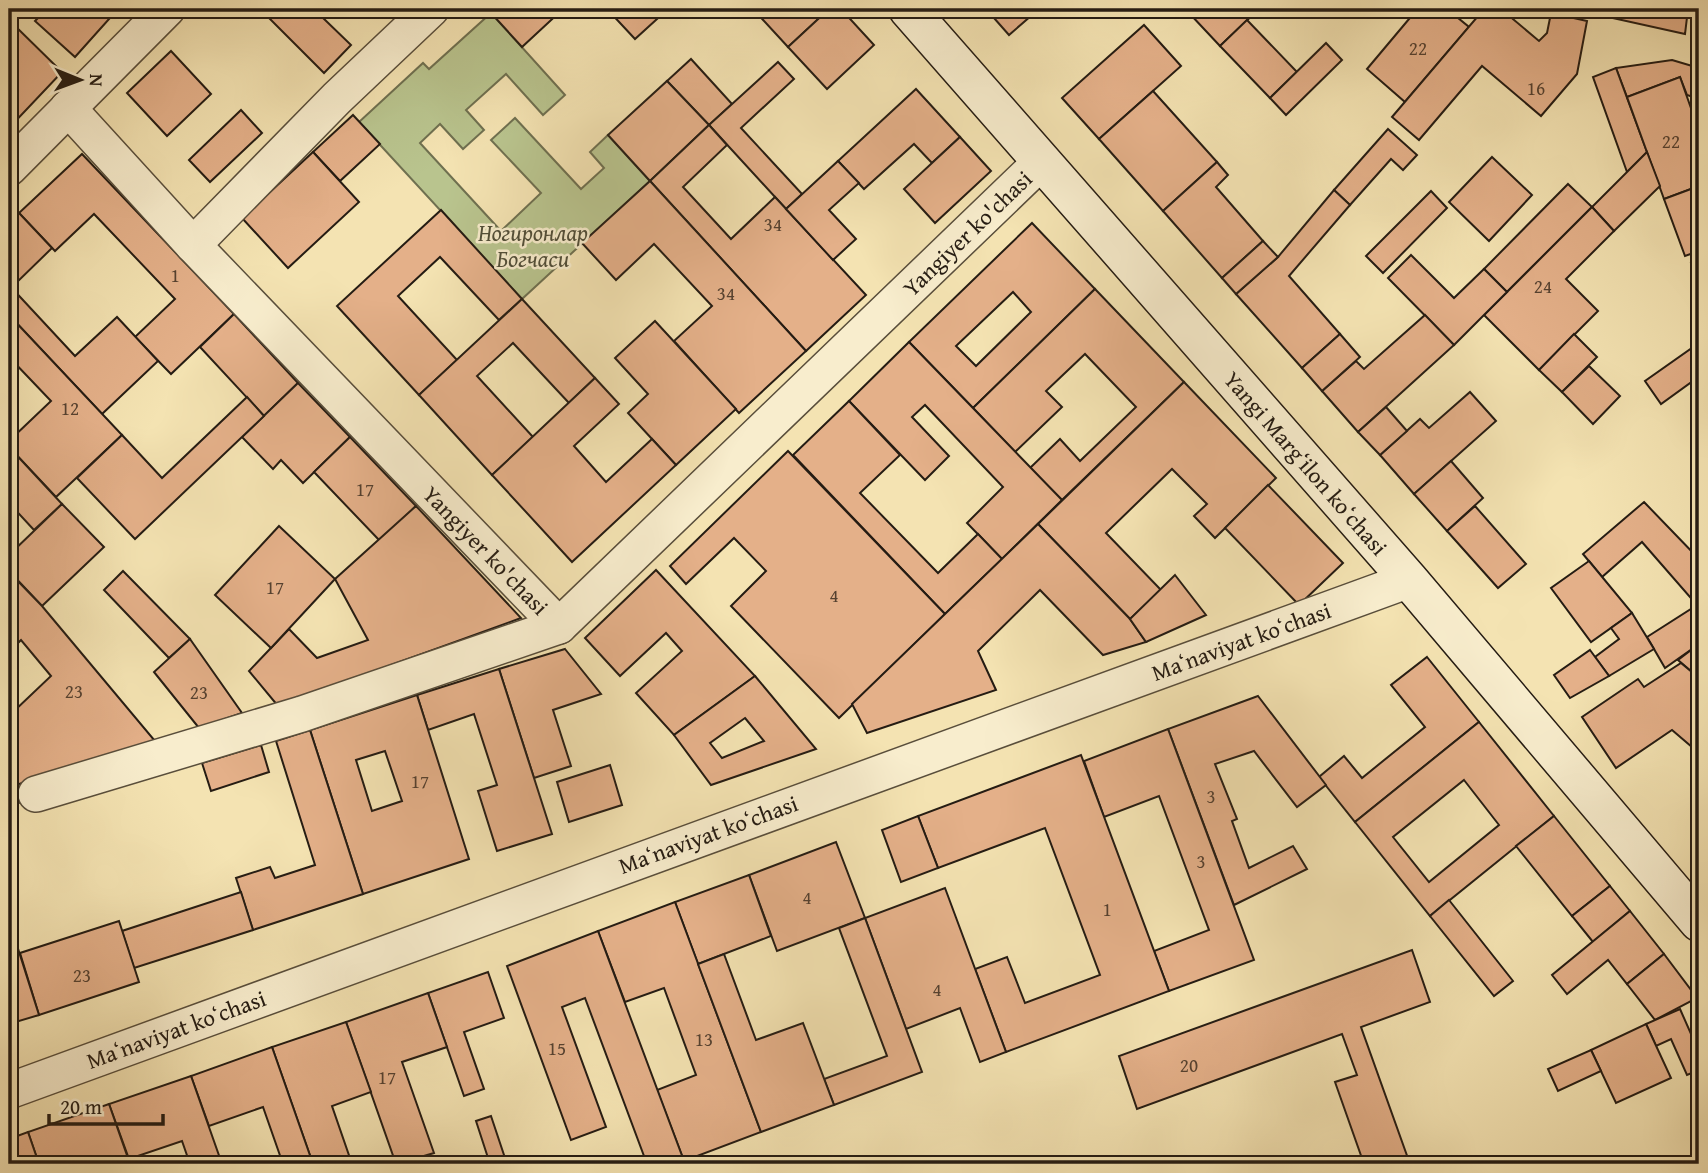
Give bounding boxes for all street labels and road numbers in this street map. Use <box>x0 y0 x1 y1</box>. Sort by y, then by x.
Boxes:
street label: Yangiyer ko'chasi <box>895 163 1039 303</box>
street label: Yangi Margʻilon koʻchasi <box>1216 364 1396 562</box>
street label: Yangiyer ko'chasi <box>416 478 556 622</box>
street label: Maʻnaviyat koʻchasi <box>1147 593 1335 689</box>
street label: Maʻnaviyat koʻchasi <box>614 786 802 882</box>
street label: Maʻnaviyat koʻchasi <box>82 981 270 1077</box>

